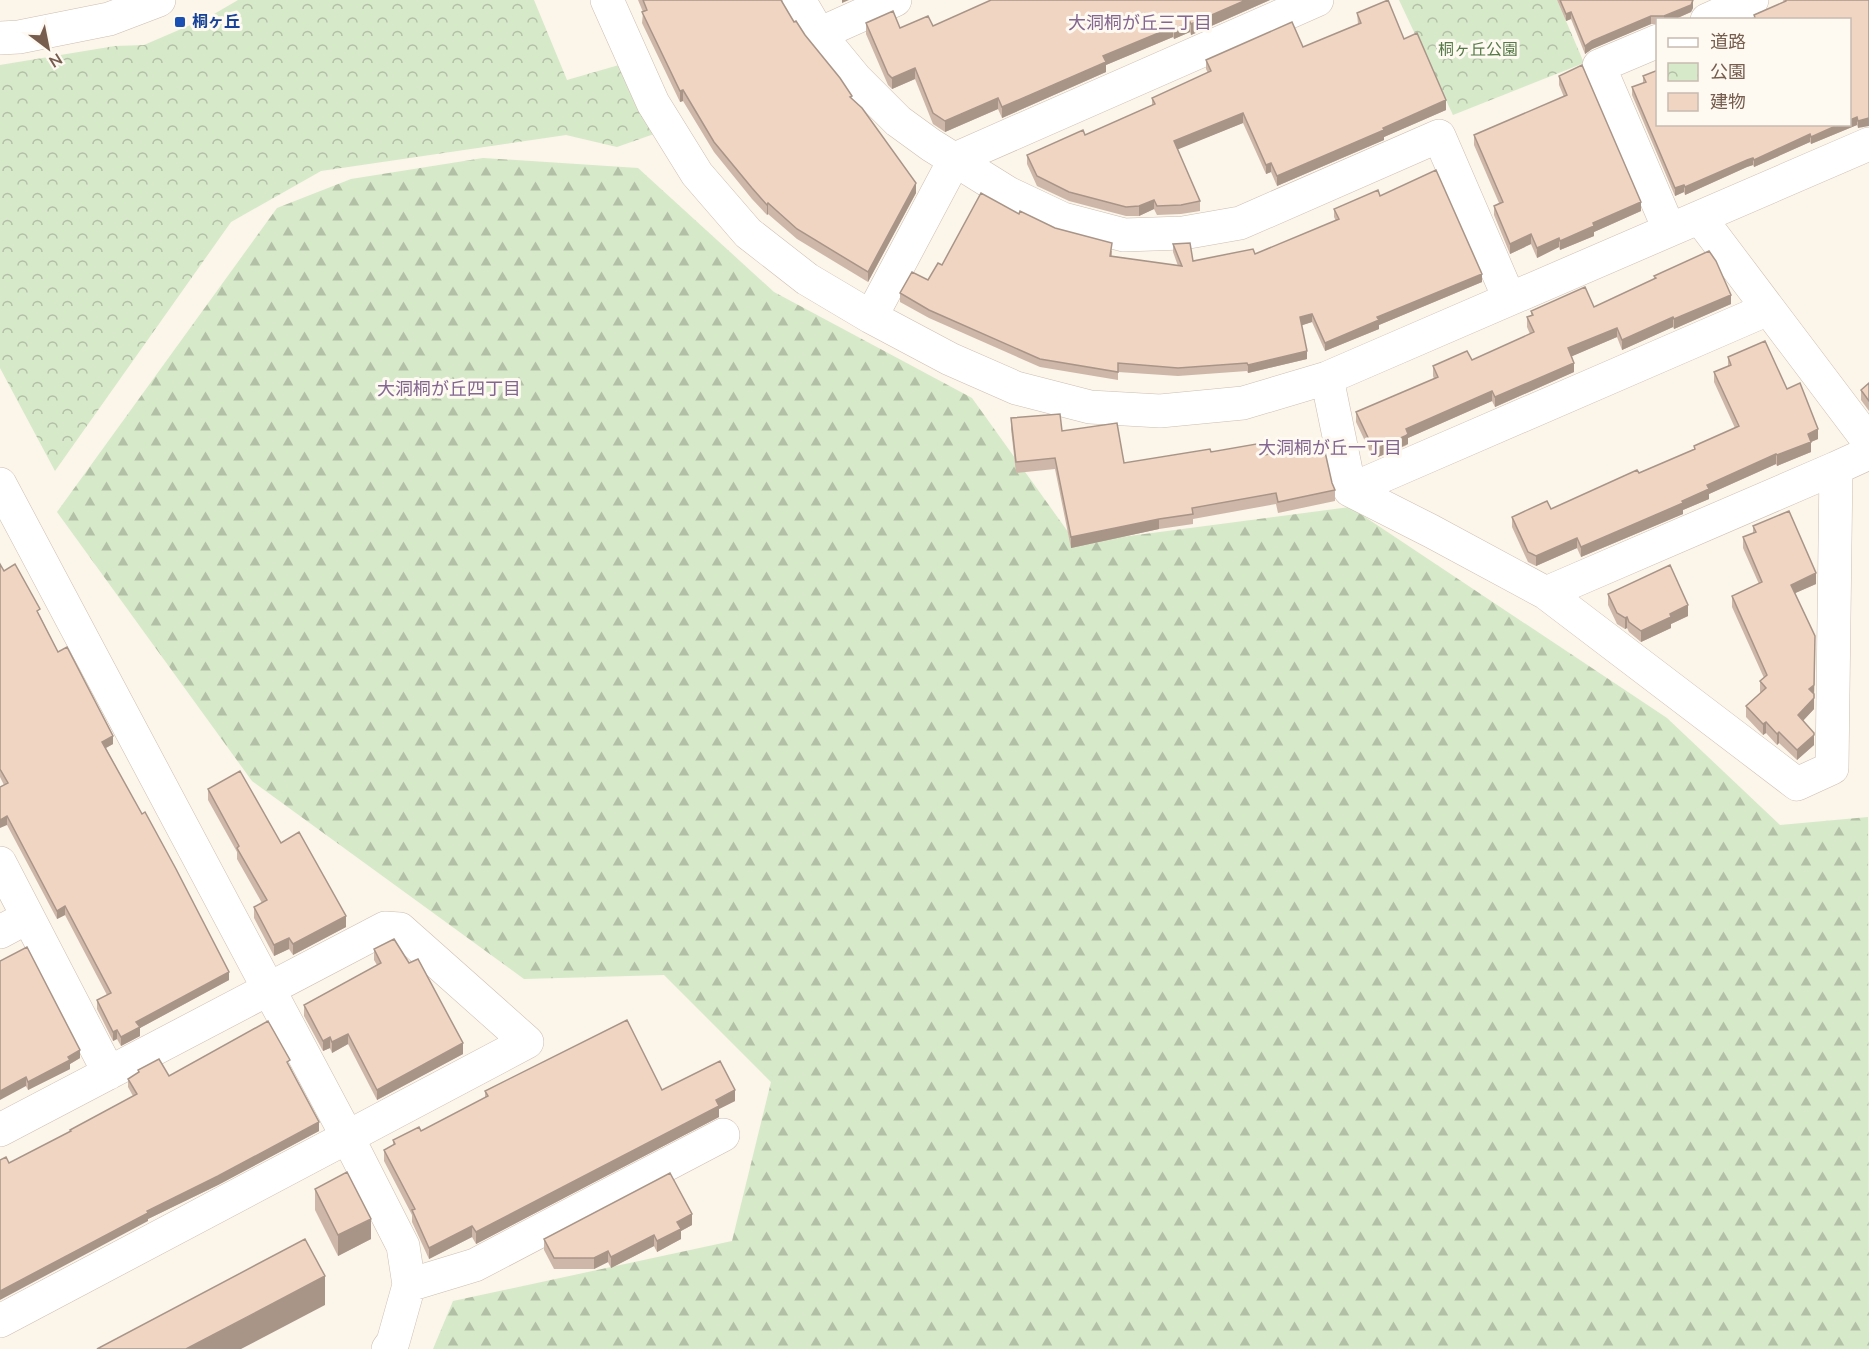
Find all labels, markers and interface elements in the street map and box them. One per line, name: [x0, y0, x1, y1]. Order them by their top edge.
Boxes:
place label: 桐ヶ丘: [192, 11, 240, 33]
district label: 大洞桐が丘三丁目: [1068, 11, 1212, 35]
marker: 桐ヶ丘: [173, 15, 187, 29]
north arrow: [18, 18, 78, 78]
legend: [1656, 18, 1851, 126]
text: 道路: [1710, 30, 1746, 54]
park label: 桐ヶ丘公園: [1438, 39, 1518, 61]
text: N: [45, 47, 66, 72]
text: 公園: [1710, 60, 1746, 84]
text: 建物: [1710, 90, 1746, 114]
district label: 大洞桐が丘四丁目: [377, 377, 521, 401]
district label: 大洞桐が丘一丁目: [1258, 436, 1402, 460]

